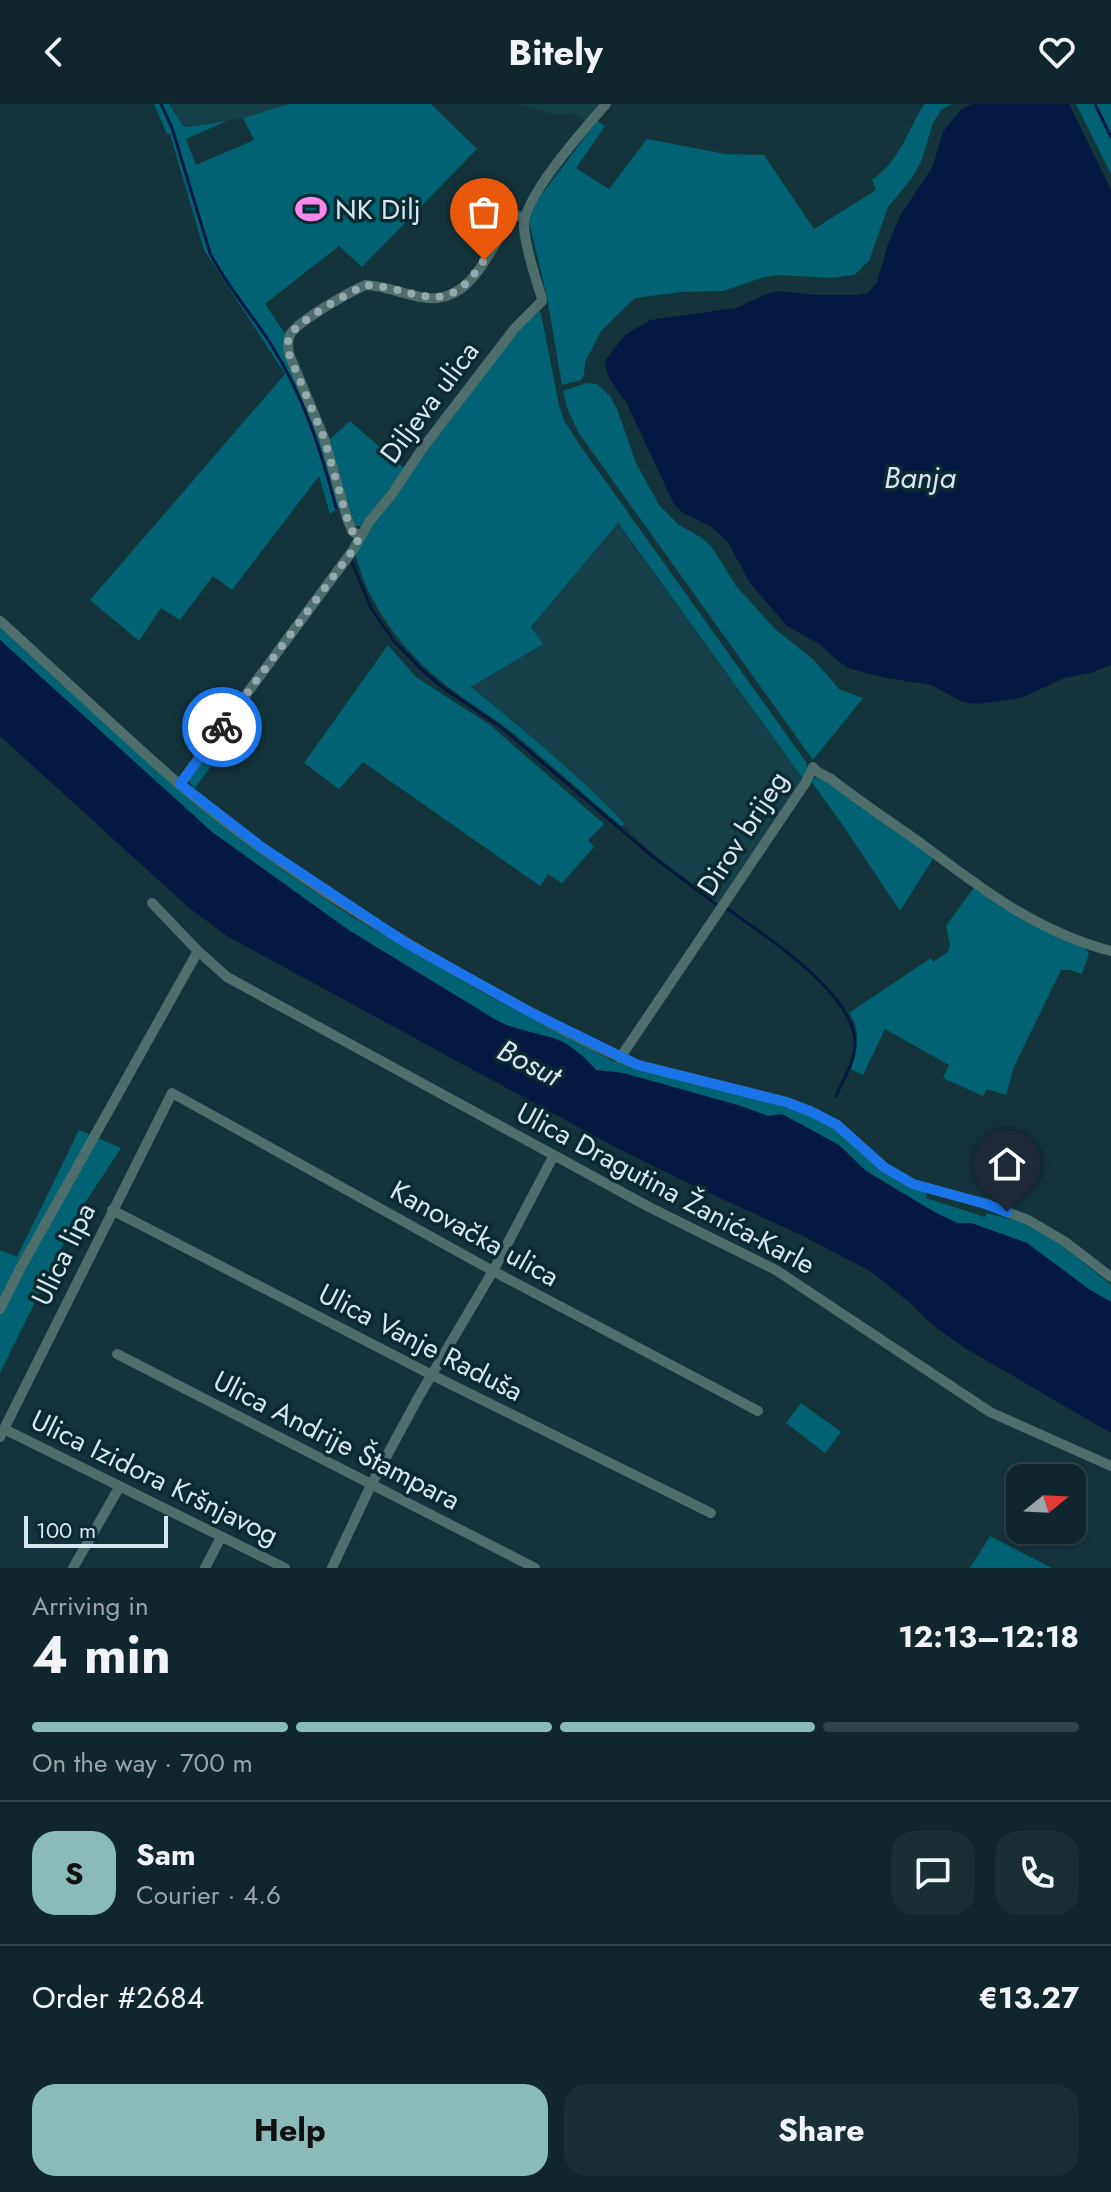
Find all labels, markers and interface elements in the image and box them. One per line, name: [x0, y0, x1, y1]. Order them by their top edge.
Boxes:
text: Bitely: [508, 26, 603, 78]
icon: back: [32, 30, 76, 74]
icon: heart: [1035, 30, 1079, 74]
pin: [450, 178, 518, 260]
place label: NK Dilj: [335, 189, 421, 230]
icon: bag: [462, 190, 506, 234]
sports icon: NK Dilj: [294, 192, 328, 226]
street label: Diljeva ulica: [370, 333, 489, 472]
water label: Banja: [884, 456, 956, 499]
courier: [182, 687, 262, 767]
icon: bike: [200, 705, 244, 749]
street label: Dirov brijeg: [687, 763, 798, 904]
water label: Bosut: [490, 1028, 570, 1098]
street label: Ulica Dragutina Žanića-Karle: [509, 1092, 822, 1285]
pin: [973, 1130, 1041, 1212]
icon: home: [985, 1142, 1029, 1186]
street label: Kanovačka ulica: [383, 1170, 567, 1297]
street label: Ulica lipa: [21, 1196, 106, 1312]
street label: Ulica Vanje Raduša: [311, 1273, 530, 1412]
street label: Ulica Andrije Štampara: [206, 1360, 467, 1521]
street label: Ulica Izidora Kršnjavog: [24, 1400, 286, 1555]
north arrow: [1006, 1464, 1086, 1544]
map controls: [1006, 1464, 1086, 1544]
scale bar: [24, 1512, 168, 1548]
text: 100 m: [36, 1514, 96, 1546]
text: Arriving in: [32, 1587, 149, 1625]
text: 12:13–12:18: [898, 1615, 1079, 1658]
text: 4 min: [32, 1617, 171, 1693]
text: On the way · 700 m: [32, 1744, 253, 1782]
button: chat: [891, 1831, 975, 1915]
button: phone: [995, 1831, 1079, 1915]
text: Sam: [136, 1833, 196, 1876]
text: S: [65, 1852, 83, 1895]
text: Courier · 4.6: [136, 1876, 281, 1914]
text: Order #2684: [32, 1976, 204, 2019]
text: €13.27: [978, 1976, 1079, 2019]
button: Help: [32, 2084, 548, 2176]
button: Share: [564, 2084, 1079, 2176]

